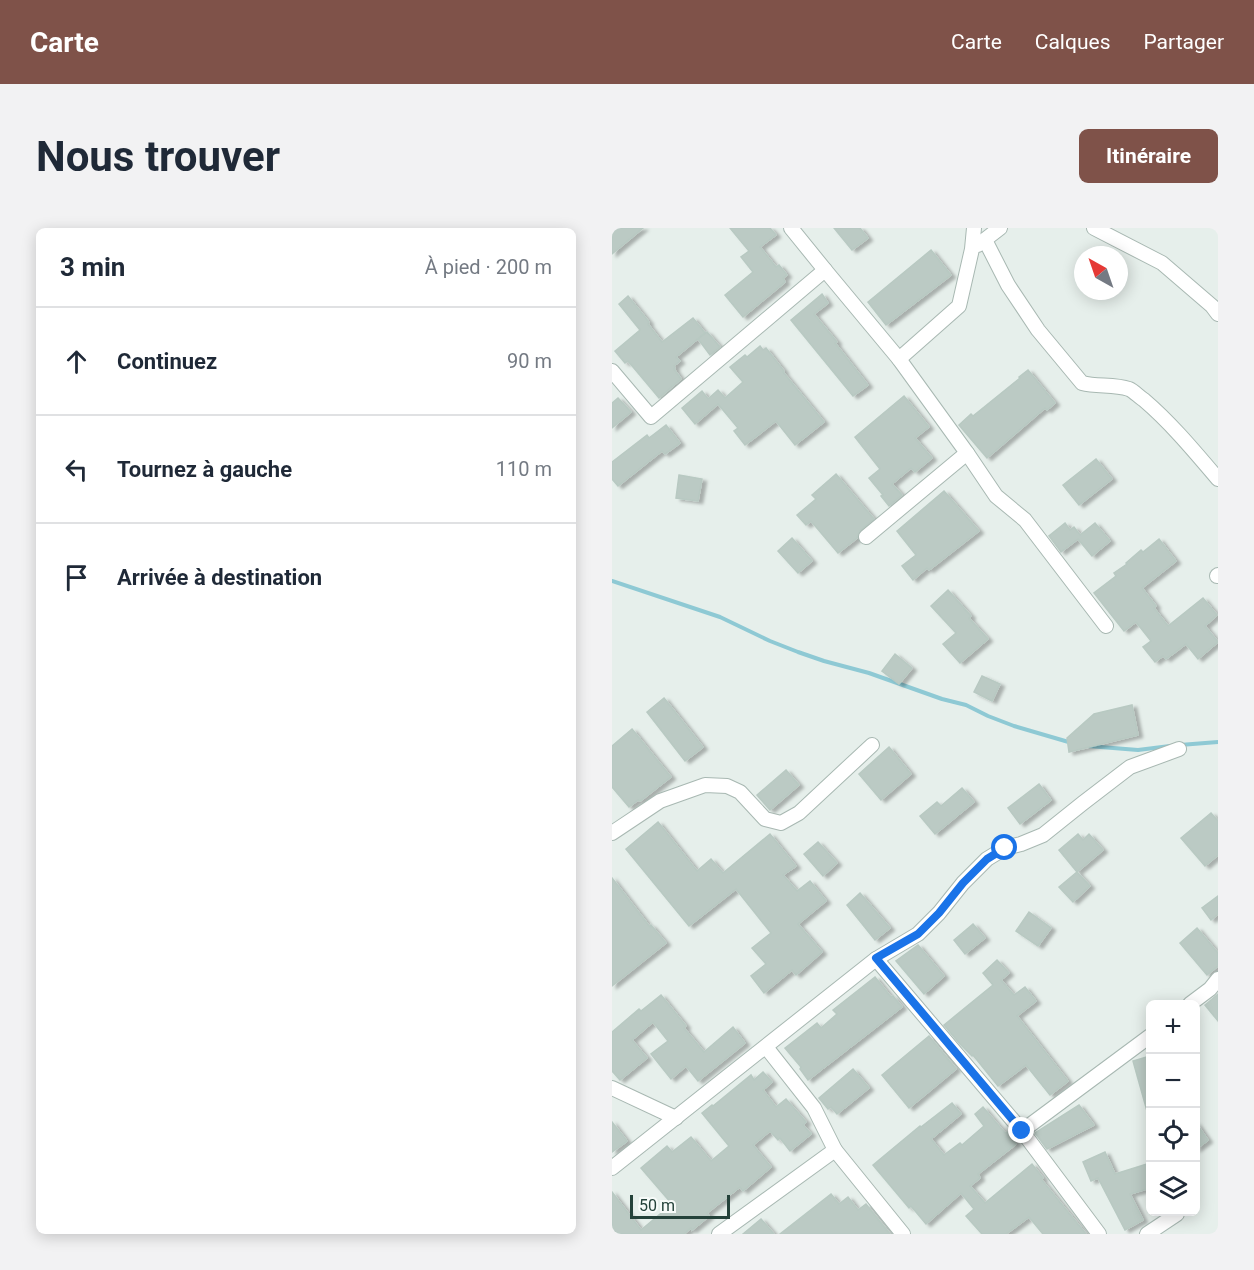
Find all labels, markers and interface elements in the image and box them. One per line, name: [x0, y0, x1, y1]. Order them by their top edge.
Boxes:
text: Carte: [30, 26, 99, 59]
text: Carte: [951, 30, 1002, 54]
text: Calques: [1035, 30, 1110, 54]
text: Partager: [1143, 30, 1224, 54]
button: Itinéraire: [1079, 129, 1218, 183]
text: Nous trouver: [36, 132, 280, 181]
north arrow: [1074, 246, 1128, 300]
text: 3 min: [60, 252, 125, 282]
text: À pied · 200 m: [425, 255, 552, 279]
icon: ahead: [60, 345, 93, 378]
text: Continuez: [117, 349, 217, 374]
text: 90 m: [507, 349, 552, 373]
icon: left: [60, 453, 93, 486]
text: Tournez à gauche: [117, 457, 292, 482]
text: 110 m: [496, 457, 552, 481]
icon: arrive: [60, 561, 93, 594]
text: Arrivée à destination: [117, 565, 322, 590]
route start: [991, 834, 1017, 860]
map controls: [1146, 1000, 1200, 1216]
button: +: [1146, 1000, 1200, 1054]
button: −: [1146, 1054, 1200, 1108]
button: locate: [1146, 1108, 1200, 1162]
route end: [1008, 1117, 1034, 1143]
button: layers: [1146, 1162, 1200, 1216]
scale bar: [630, 1192, 730, 1220]
text: 50 m: [639, 1196, 675, 1215]

